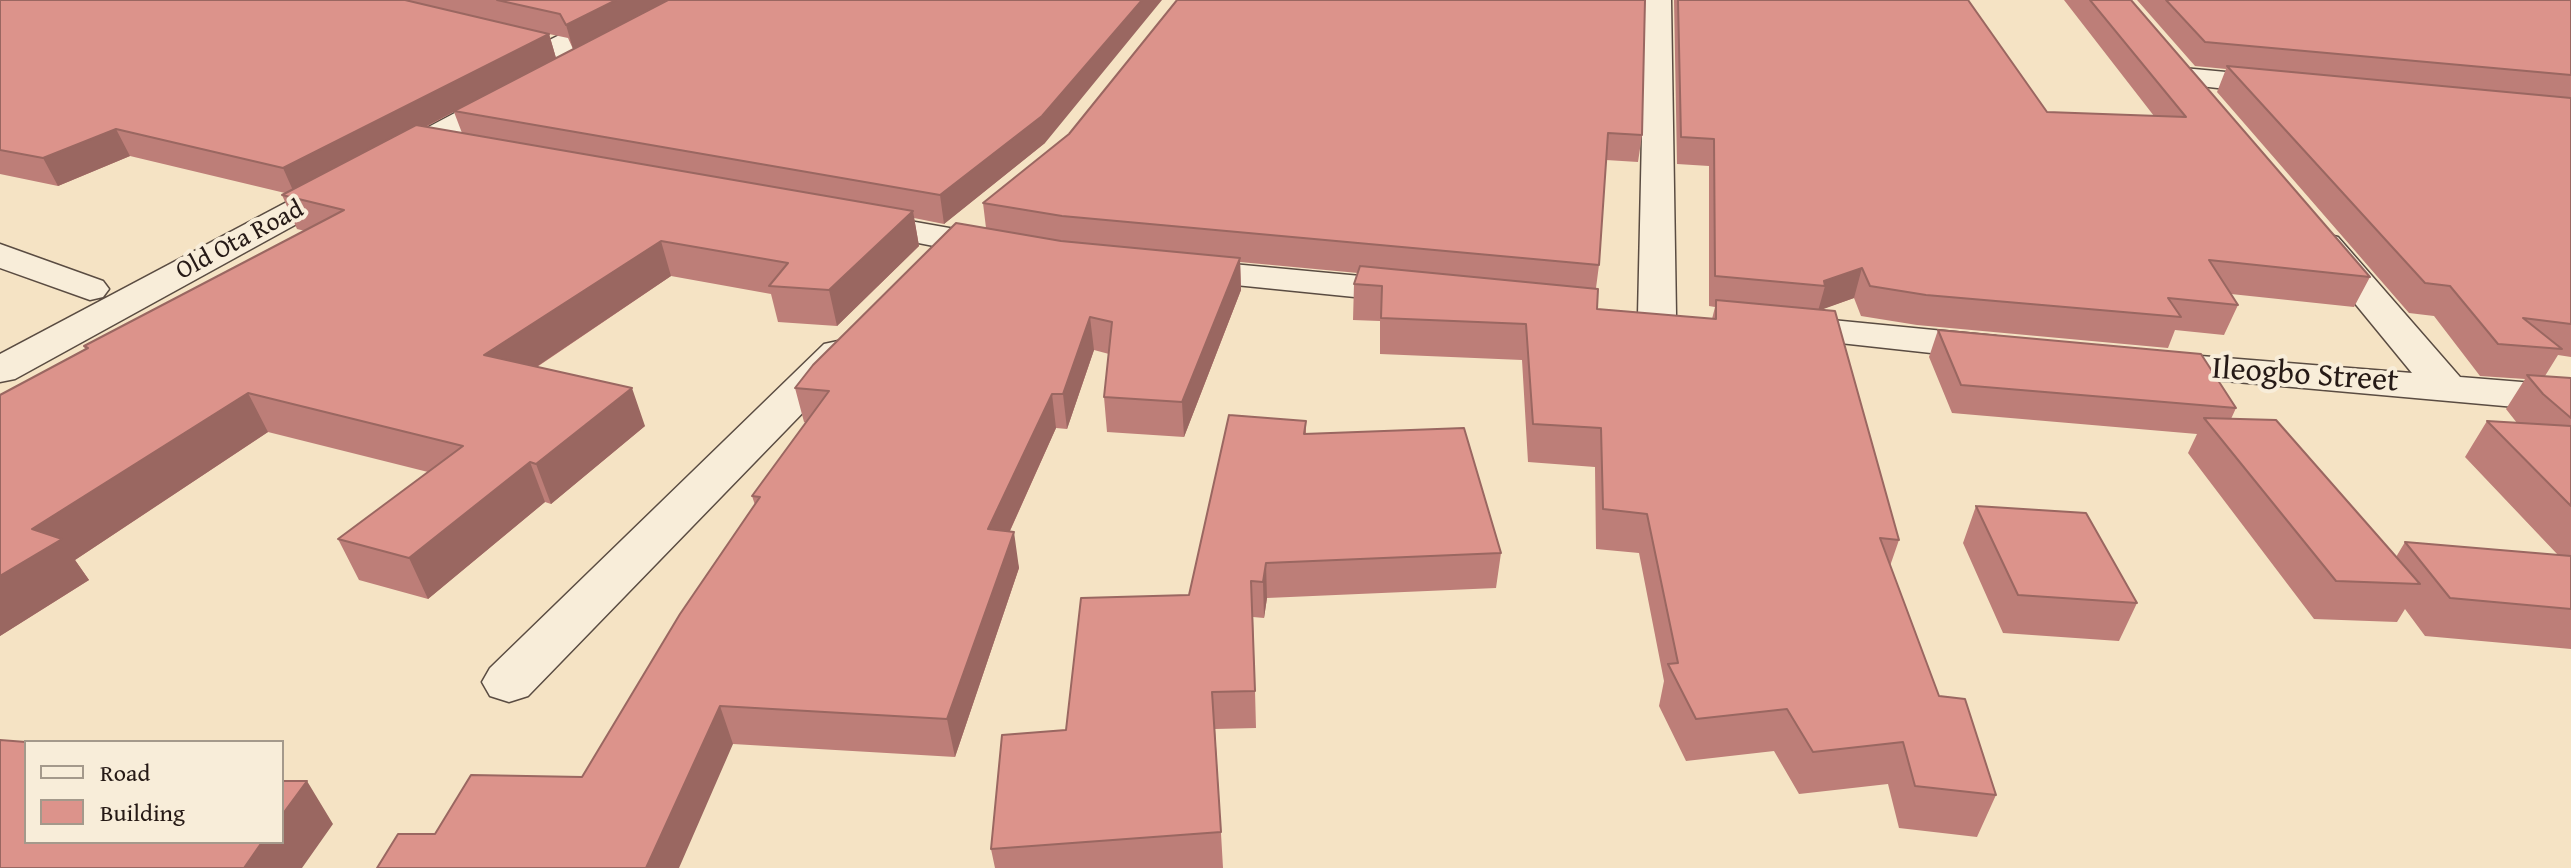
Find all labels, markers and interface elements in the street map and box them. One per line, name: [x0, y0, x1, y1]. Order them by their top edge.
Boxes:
street label: Old Ota Road: [171, 194, 309, 288]
street label: Ileogbo Street: [2210, 350, 2400, 402]
legend: [24, 740, 284, 844]
text: Road: [100, 755, 150, 790]
text: Building: [100, 795, 185, 830]

